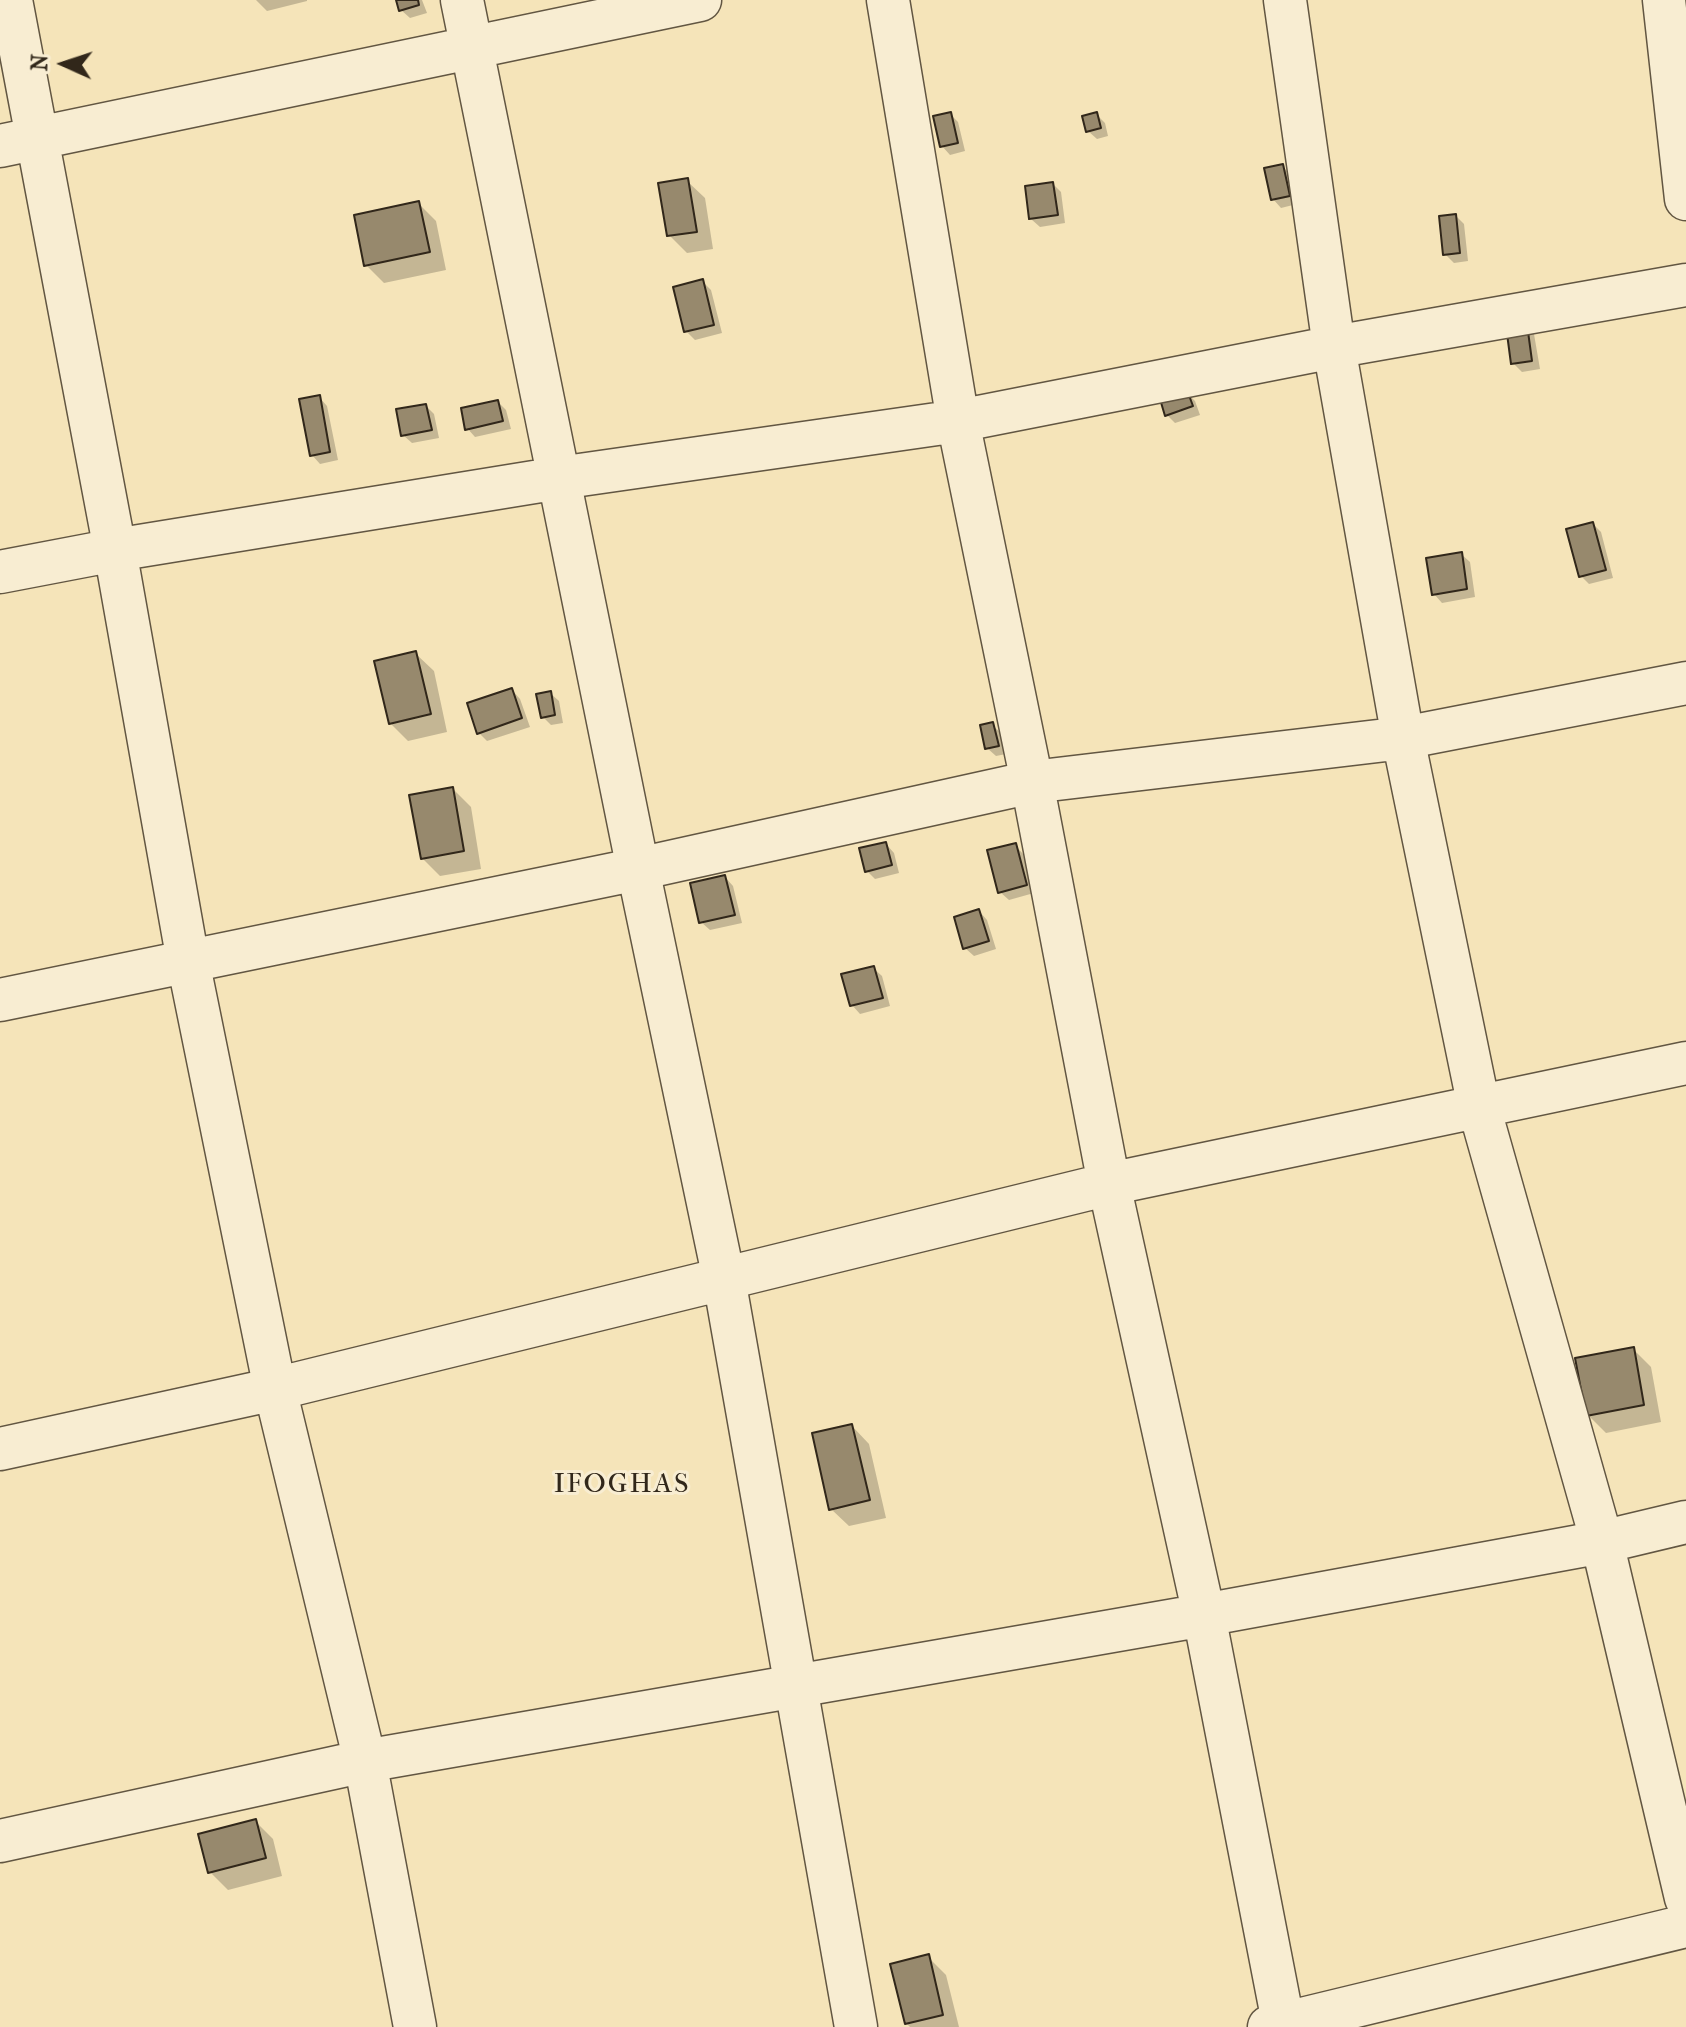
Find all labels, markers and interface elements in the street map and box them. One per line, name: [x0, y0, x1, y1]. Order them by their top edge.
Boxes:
north arrow: [24, 24, 104, 104]
text: N: [27, 54, 53, 72]
district label: IFOGHAS: [554, 1468, 690, 1502]

